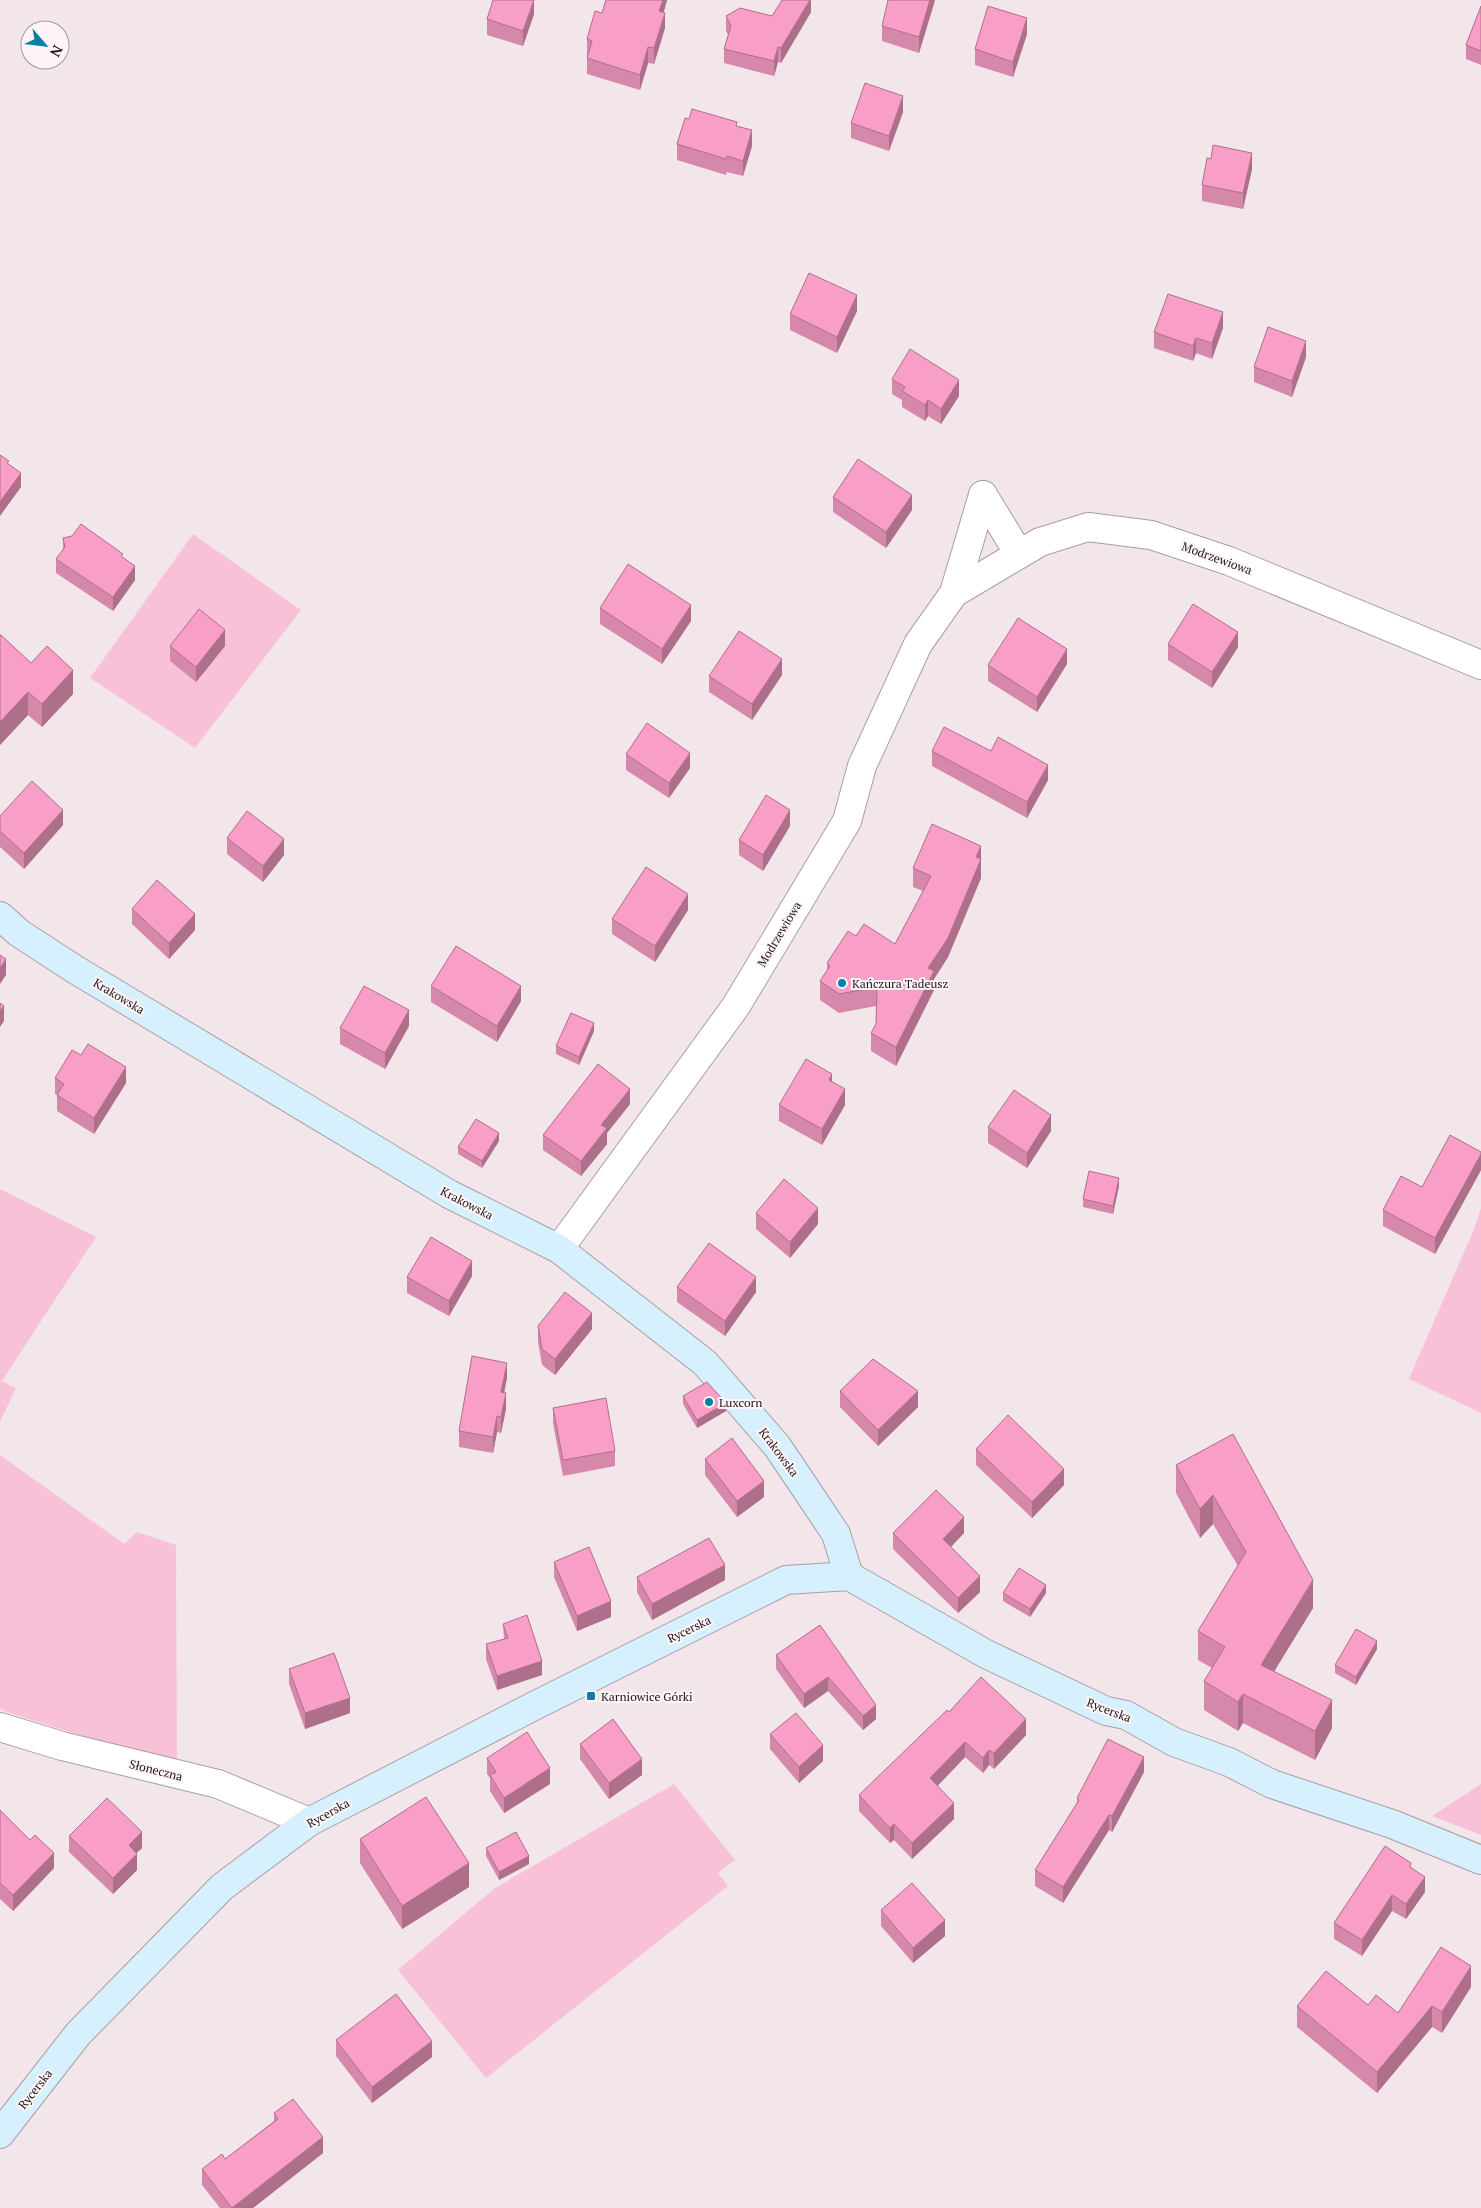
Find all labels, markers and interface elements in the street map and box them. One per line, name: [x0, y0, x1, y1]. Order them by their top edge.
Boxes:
north arrow: [20, 20, 70, 70]
text: N: [46, 42, 68, 61]
street label: Modrzewiowa: [1180, 538, 1254, 578]
street label: Modrzewiowa: [754, 899, 804, 969]
street label: Krakowska: [91, 975, 147, 1017]
place label: Kańczura Tadeusz: [852, 976, 949, 991]
marker: Kańczura Tadeusz: [836, 977, 848, 989]
street label: Krakowska: [438, 1183, 496, 1223]
place label: Luxcorn: [719, 1395, 762, 1410]
marker: Luxcorn: [703, 1396, 715, 1408]
street label: Krakowska: [756, 1425, 802, 1479]
street label: Rycerska: [665, 1612, 713, 1646]
place label: Karniowice Górki: [601, 1689, 693, 1704]
marker: Karniowice Górki: [585, 1690, 597, 1702]
street label: Rycerska: [1085, 1695, 1133, 1725]
street label: Słoneczna: [128, 1756, 184, 1784]
street label: Rycerska: [304, 1795, 352, 1831]
street label: Rycerska: [15, 2066, 55, 2112]

